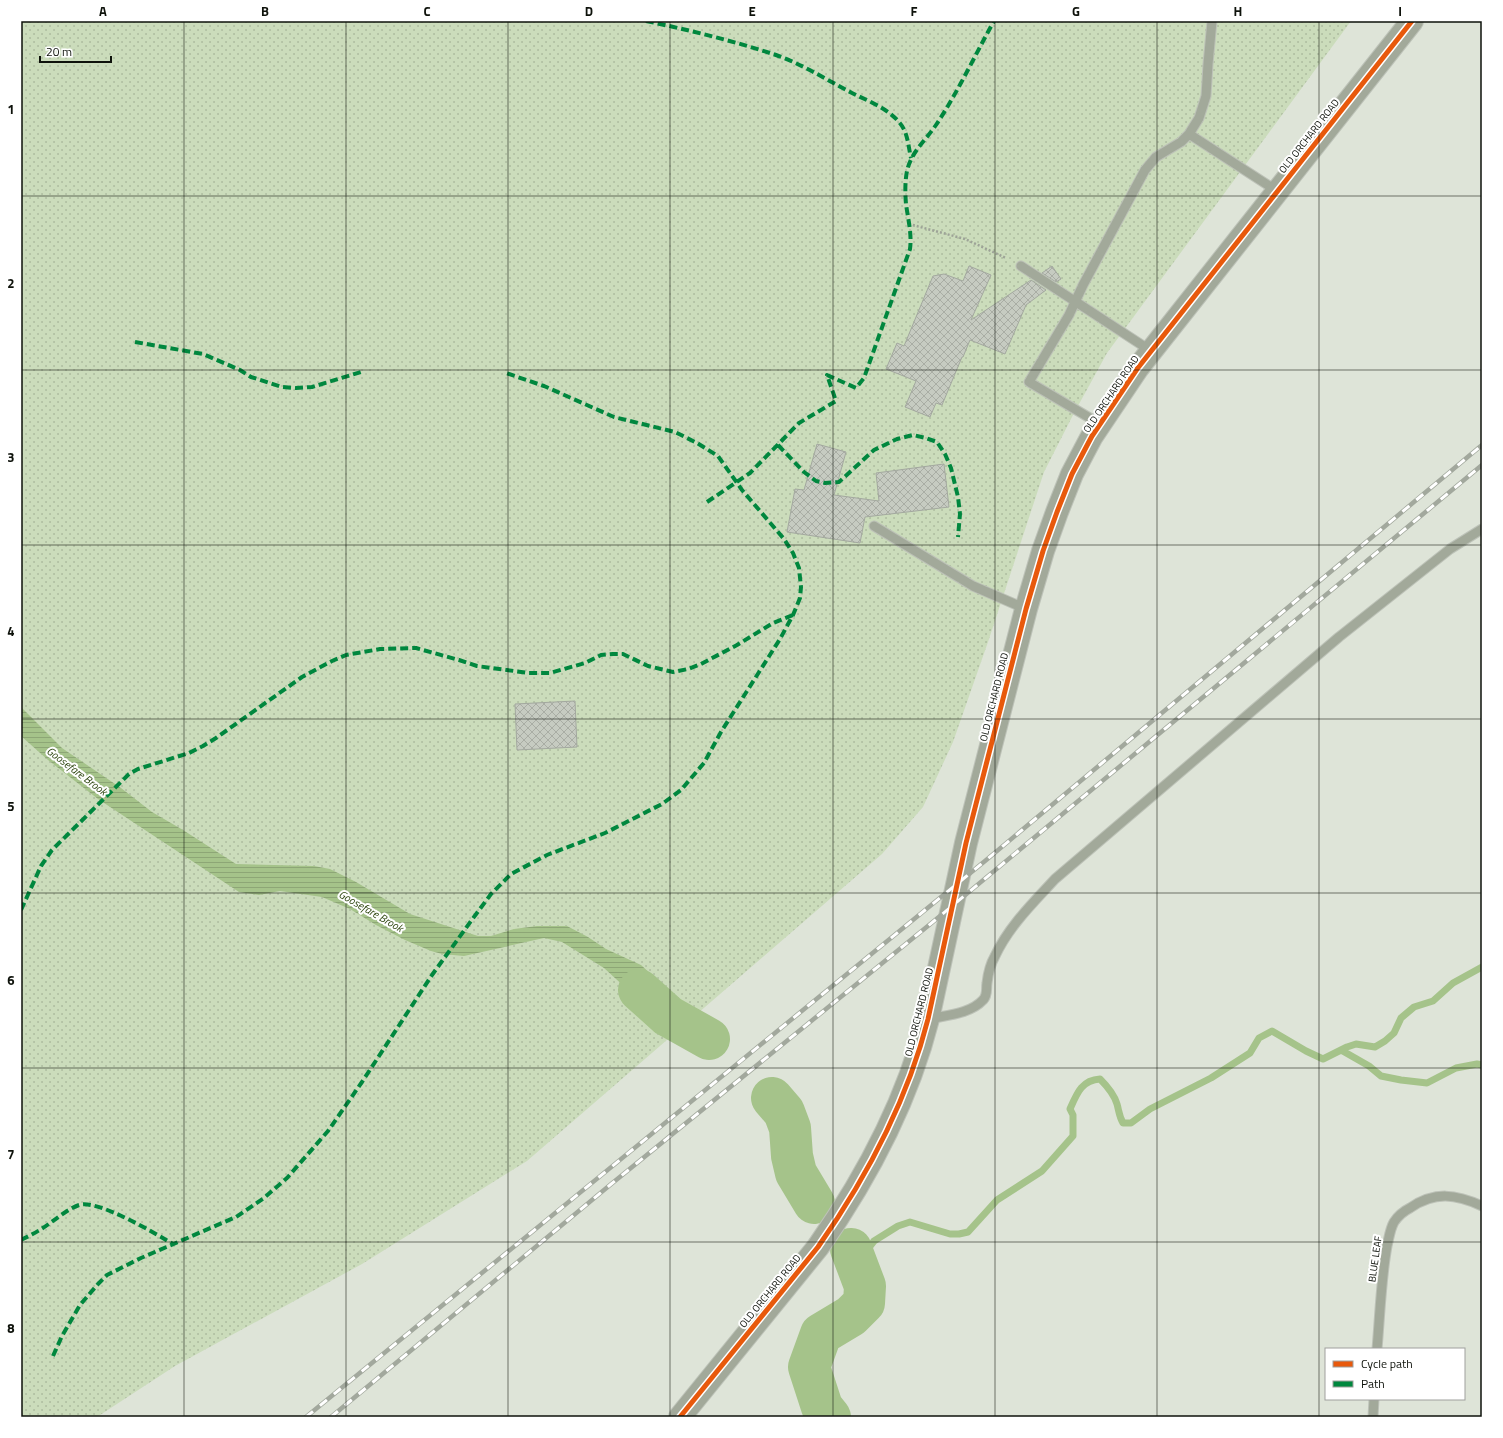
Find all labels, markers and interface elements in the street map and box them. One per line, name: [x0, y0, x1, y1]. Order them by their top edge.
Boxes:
text: A: [99, 1, 107, 21]
text: B: [261, 1, 269, 21]
text: C: [423, 1, 431, 21]
text: D: [585, 1, 593, 21]
text: E: [748, 1, 756, 21]
text: F: [911, 1, 918, 21]
text: G: [1072, 1, 1080, 21]
text: H: [1234, 1, 1242, 21]
text: I: [1398, 1, 1402, 21]
scale bar: [40, 38, 111, 64]
text: 20 m: [46, 42, 72, 61]
street label: OLD ORCHARD ROAD: [1275, 96, 1343, 176]
text: 1: [7, 99, 15, 119]
text: 2: [7, 273, 15, 293]
street label: OLD ORCHARD ROAD: [1079, 352, 1143, 436]
text: 3: [7, 447, 15, 467]
text: 4: [7, 621, 15, 641]
street label: OLD ORCHARD ROAD: [976, 651, 1012, 743]
water label: Goosefare Brook: [43, 743, 111, 800]
text: 5: [7, 796, 15, 816]
water label: Goosefare Brook: [336, 886, 407, 936]
street label: OLD ORCHARD ROAD: [901, 966, 937, 1058]
text: 6: [7, 970, 15, 990]
text: 7: [7, 1144, 15, 1164]
street label: BLUE LEAF: [1364, 1235, 1386, 1283]
street label: OLD ORCHARD ROAD: [736, 1251, 804, 1331]
text: 8: [7, 1318, 15, 1338]
legend: [1325, 1348, 1465, 1400]
text: Cycle path: [1361, 1354, 1413, 1373]
text: Path: [1361, 1374, 1385, 1393]

